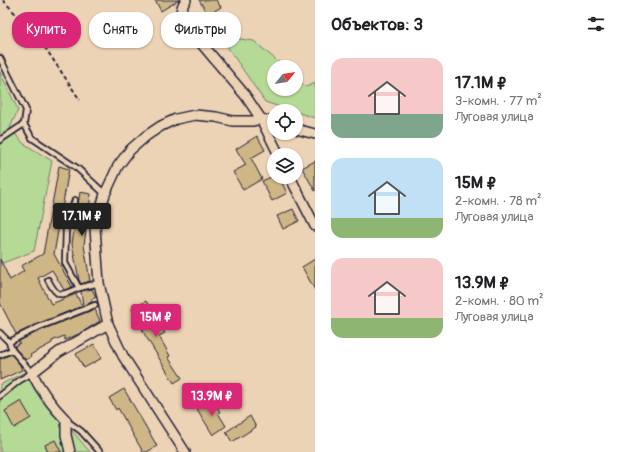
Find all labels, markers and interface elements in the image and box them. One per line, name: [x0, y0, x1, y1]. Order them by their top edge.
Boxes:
chip: Купить: [12, 12, 81, 48]
chip: Снять: [89, 12, 153, 48]
chip: Фильтры: [161, 12, 241, 48]
icon: filters: [585, 13, 607, 35]
text: Объектов: 3: [331, 14, 423, 35]
north arrow: [267, 60, 303, 96]
map controls: [267, 60, 303, 184]
text: 17.1M ₽: [455, 72, 507, 93]
icon: home: [363, 74, 411, 122]
text: 3-комн. · 77 m²: [455, 93, 542, 109]
button: locate: [267, 104, 303, 140]
text: Луговая улица: [455, 109, 534, 125]
button: layers: [267, 148, 303, 184]
text: 15M ₽: [455, 172, 497, 193]
icon: home: [363, 174, 411, 222]
text: 2-комн. · 78 m²: [455, 193, 541, 209]
pin: 17.1M ₽: [45, 203, 119, 237]
text: 17.1M ₽: [62, 208, 102, 224]
text: Луговая улица: [455, 209, 534, 225]
text: 13.9M ₽: [455, 272, 510, 293]
icon: home: [363, 274, 411, 322]
text: 2-комн. · 80 m²: [455, 293, 543, 309]
pin: 15M ₽: [128, 304, 184, 338]
text: 15M ₽: [140, 309, 172, 325]
text: Луговая улица: [455, 309, 534, 325]
pin: 13.9M ₽: [175, 383, 249, 417]
text: 13.9M ₽: [191, 388, 233, 404]

